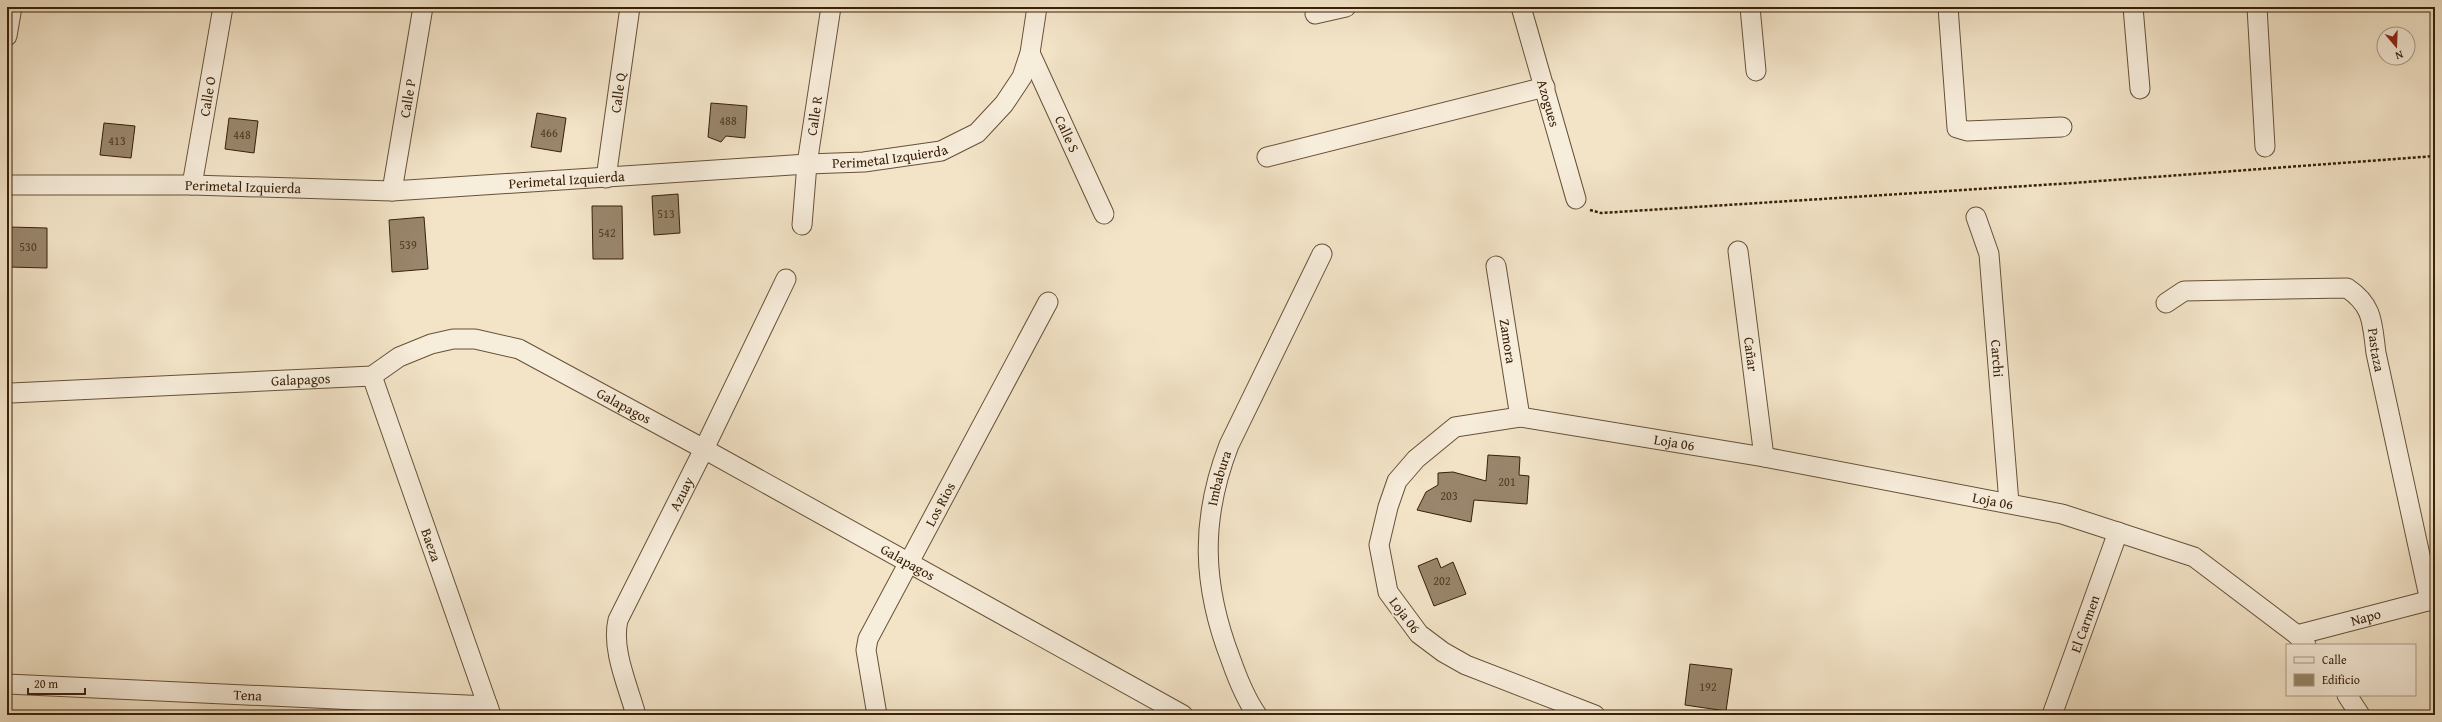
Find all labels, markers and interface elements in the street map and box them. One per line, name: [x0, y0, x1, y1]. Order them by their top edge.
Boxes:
north arrow: [2376, 26, 2416, 66]
text: N: [2393, 47, 2405, 64]
street label: Calle Q: [605, 70, 631, 114]
street label: Calle O: [194, 75, 221, 118]
street label: Calle P: [394, 77, 421, 119]
street label: Azogues: [1532, 77, 1565, 129]
street label: Calle R: [801, 94, 827, 137]
house number: 488: [719, 112, 737, 129]
street label: Calle S: [1050, 112, 1084, 156]
house number: 466: [540, 124, 558, 141]
house number: 448: [233, 126, 251, 143]
house number: 413: [108, 132, 126, 149]
street label: Perimetal Izquierda: [832, 139, 951, 173]
street label: Perimetal Izquierda: [508, 166, 625, 193]
street label: Perimetal Izquierda: [185, 175, 302, 198]
house number: 513: [657, 205, 675, 222]
house number: 542: [598, 224, 616, 241]
house number: 539: [399, 236, 417, 253]
house number: 530: [19, 238, 37, 255]
street label: Zamora: [1495, 317, 1521, 365]
street label: Pastaza: [2363, 327, 2390, 374]
street label: Cañar: [1739, 336, 1763, 373]
street label: Carchi: [1986, 339, 2009, 378]
street label: Galapagos: [271, 368, 331, 391]
street label: Galapagos: [593, 383, 655, 429]
street label: Loja 06: [1652, 429, 1696, 456]
street label: Imbabura: [1202, 447, 1236, 507]
street label: Azuay: [664, 473, 698, 514]
house number: 201: [1498, 473, 1516, 490]
street label: Los Rios: [920, 479, 960, 530]
house number: 203: [1440, 487, 1458, 504]
street label: Loja 06: [1971, 487, 2015, 515]
street label: Baeza: [416, 526, 446, 565]
street label: Galapagos: [877, 539, 939, 585]
house number: 202: [1433, 572, 1451, 589]
street label: El Carmen: [2065, 592, 2105, 655]
street label: Loja 06: [1385, 593, 1425, 638]
street label: Napo: [2348, 604, 2383, 631]
legend: [2286, 644, 2416, 696]
text: Calle: [2322, 651, 2347, 668]
scale bar: [28, 670, 85, 696]
text: Edificio: [2322, 671, 2360, 688]
text: 20 m: [34, 675, 58, 692]
house number: 192: [1699, 678, 1717, 695]
street label: Tena: [233, 684, 263, 706]

